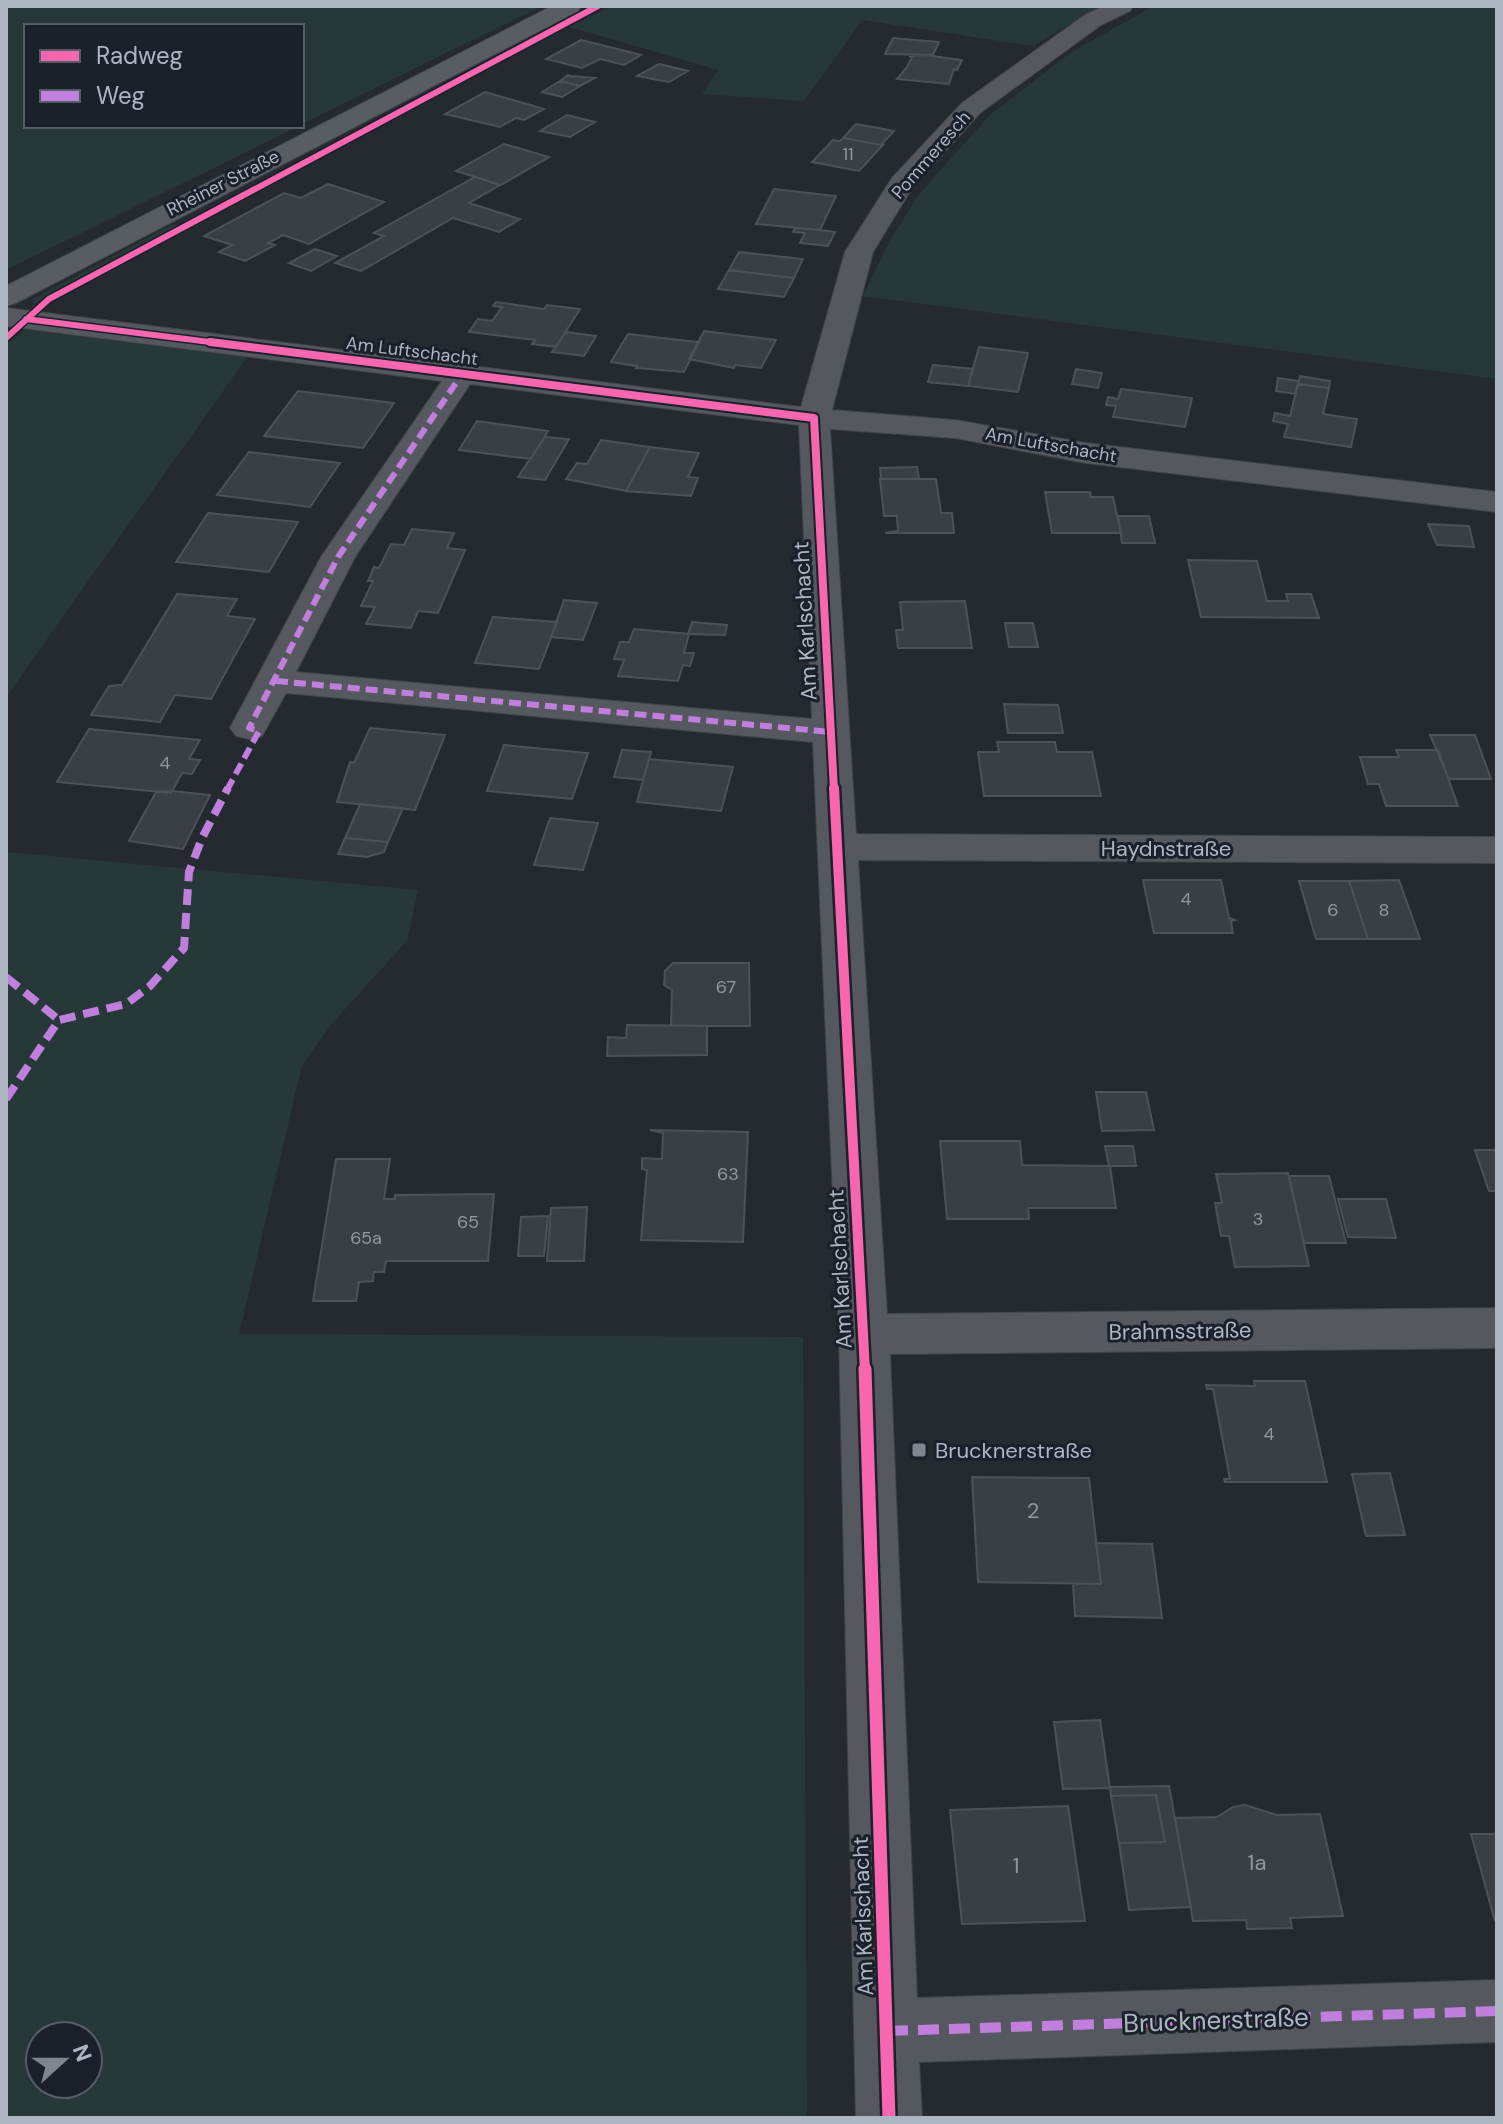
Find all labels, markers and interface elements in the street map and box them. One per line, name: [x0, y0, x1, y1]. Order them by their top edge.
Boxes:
legend: [24, 24, 304, 128]
text: Radweg: [96, 40, 183, 71]
text: Weg: [96, 80, 145, 111]
street label: Pommeresch: [886, 106, 976, 204]
house number: 11: [842, 142, 854, 166]
street label: Rheiner Straße: [163, 144, 283, 222]
street label: Am Luftschacht: [345, 331, 479, 371]
street label: Am Luftschacht: [983, 422, 1119, 468]
street label: Am Karlschacht: [786, 541, 824, 701]
house number: 4: [160, 751, 171, 775]
street label: Haydnstraße: [1101, 834, 1231, 863]
house number: 4: [1181, 887, 1192, 911]
house number: 6: [1327, 898, 1339, 922]
house number: 8: [1379, 898, 1389, 922]
house number: 67: [716, 975, 736, 999]
house number: 63: [717, 1162, 739, 1186]
street label: Am Karlschacht: [821, 1189, 859, 1349]
house number: 3: [1253, 1207, 1263, 1231]
house number: 65: [457, 1210, 479, 1234]
house number: 65a: [350, 1226, 382, 1250]
street label: Brahmsstraße: [1108, 1315, 1252, 1347]
house number: 4: [1264, 1422, 1275, 1446]
place label: Brucknerstraße: [935, 1436, 1092, 1465]
marker: Brucknerstraße: [910, 1441, 928, 1459]
house number: 2: [1027, 1496, 1039, 1525]
street label: Am Karlschacht: [846, 1836, 880, 1996]
house number: 1a: [1248, 1848, 1266, 1877]
house number: 1: [1013, 1851, 1019, 1880]
street label: Brucknerstraße: [1123, 2000, 1309, 2040]
north arrow: [24, 2020, 104, 2100]
text: N: [66, 2040, 99, 2066]

